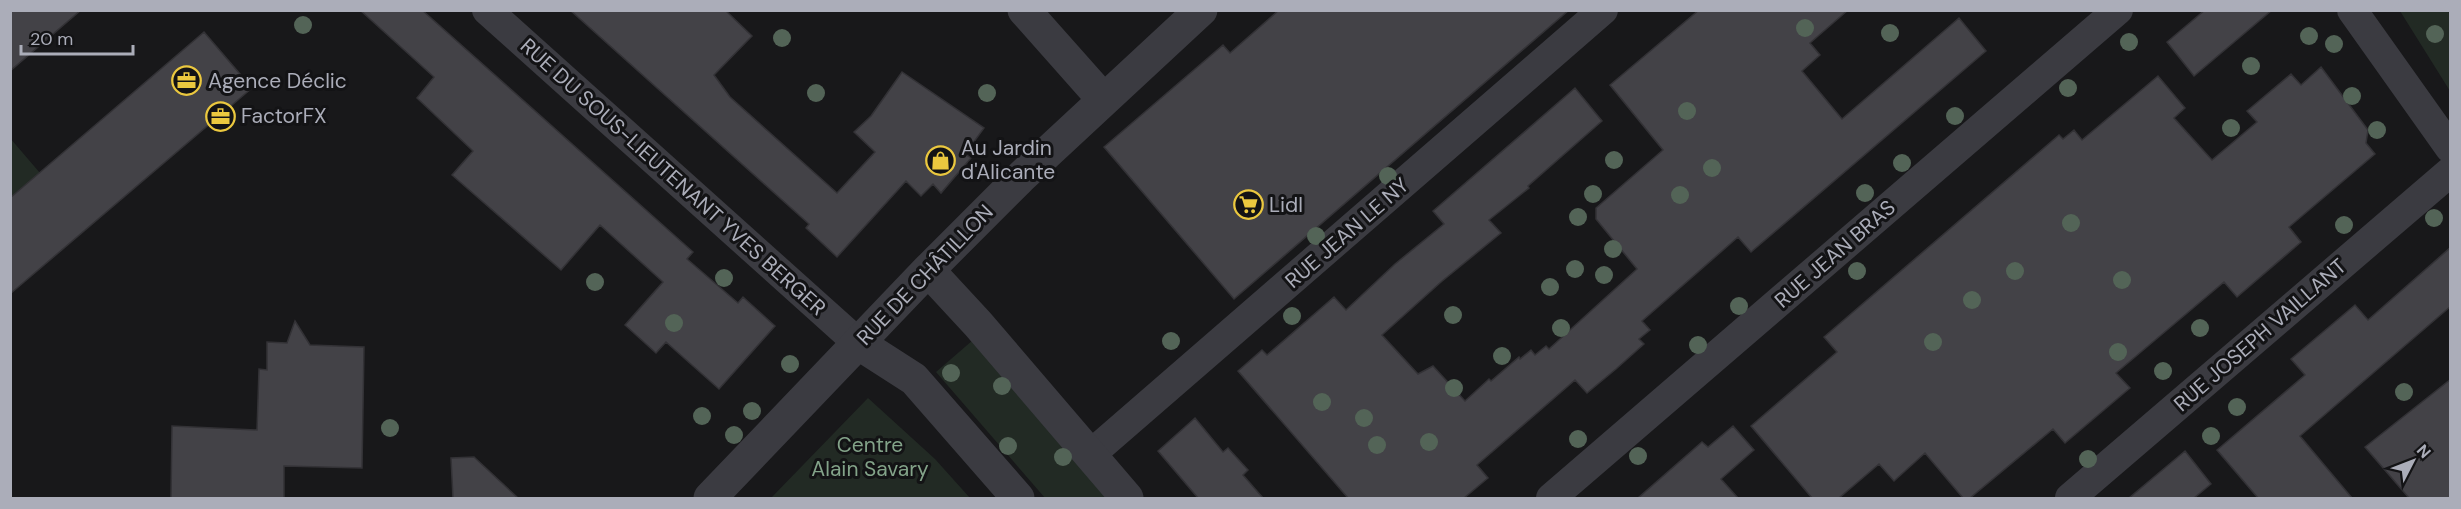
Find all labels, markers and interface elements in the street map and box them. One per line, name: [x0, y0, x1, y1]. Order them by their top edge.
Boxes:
scale bar: [21, 18, 134, 56]
text: 20 m: [30, 27, 73, 51]
street label: RUE DU SOUS-LIEUTENANT YVES BERGER: [514, 32, 832, 322]
office icon: Agence Déclic: [171, 65, 203, 97]
place label: Agence Déclic: [208, 67, 347, 95]
office icon: FactorFX: [204, 100, 236, 132]
place label: FactorFX: [241, 102, 327, 130]
place label: Au Jardin d'Alicante: [961, 134, 1055, 186]
shop icon: Au Jardin d'Alicante: [924, 144, 956, 176]
street label: RUE JEAN LE NY: [1279, 171, 1415, 295]
supermarket icon: Lidl: [1232, 189, 1264, 221]
place label: Lidl: [1269, 191, 1303, 219]
street label: RUE JEAN BRAS: [1769, 194, 1901, 314]
street label: RUE DE CHÂTILLON: [851, 199, 999, 351]
street label: RUE JOSEPH VAILLANT: [2168, 252, 2352, 418]
park label: Centre Alain Savary: [811, 431, 929, 483]
north arrow: [2383, 431, 2443, 491]
text: N: [2412, 440, 2435, 463]

